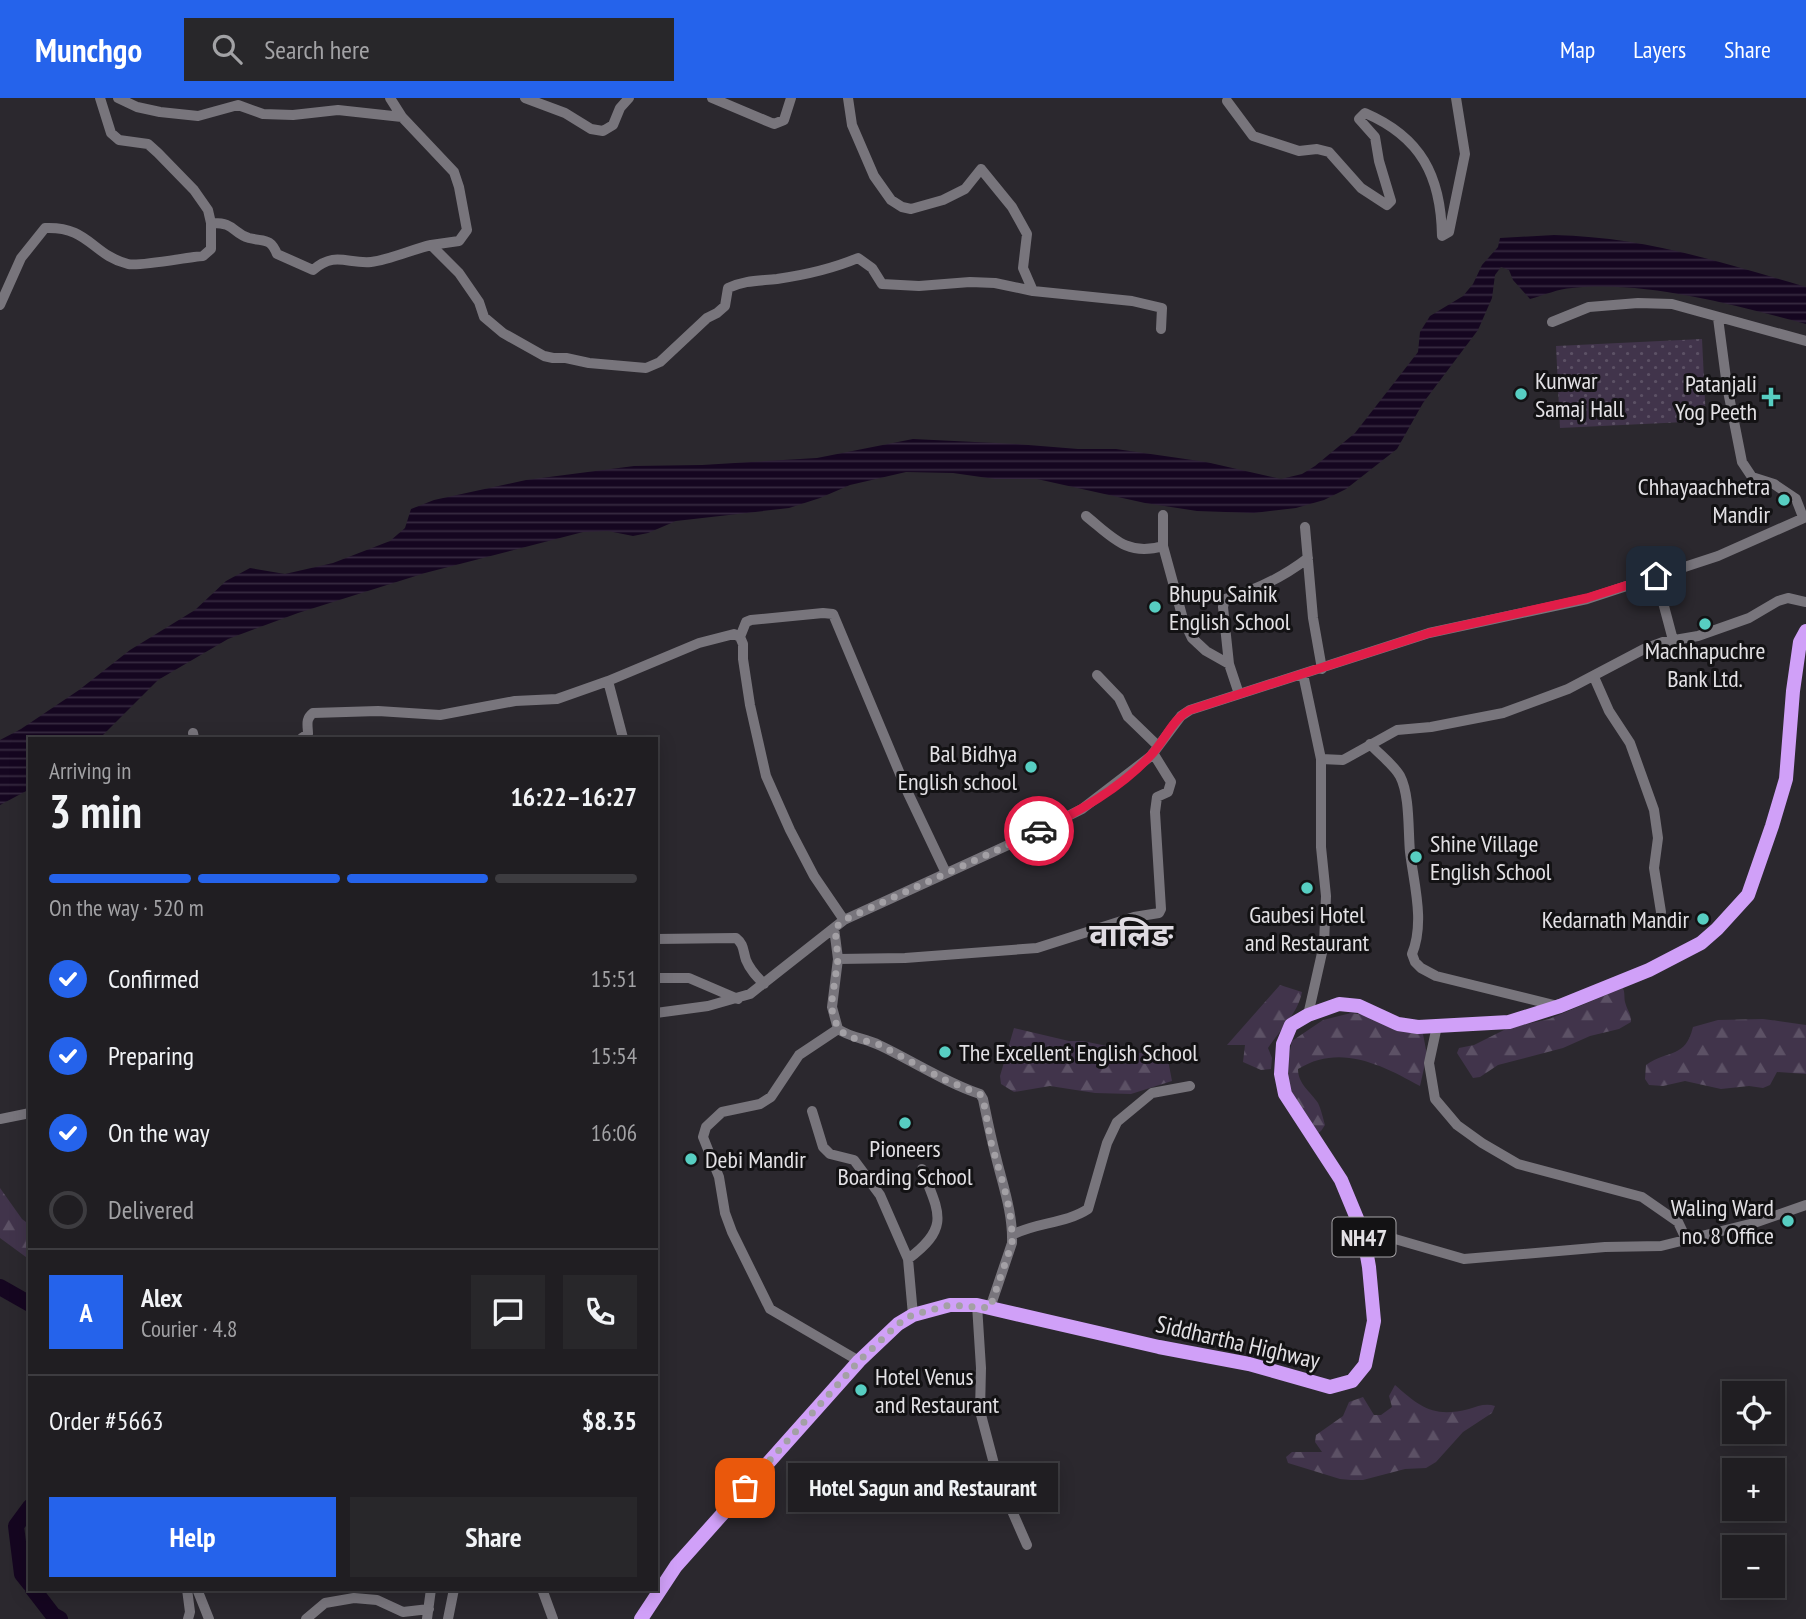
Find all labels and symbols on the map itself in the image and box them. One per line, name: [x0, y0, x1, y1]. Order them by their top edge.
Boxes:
place label: Kunwar Samaj Hall: [1535, 365, 1624, 424]
place label: Patanjali Yog Peeth: [1675, 368, 1757, 427]
marker: Kunwar Samaj Hall: [1513, 386, 1529, 402]
marker: Patanjali Yog Peeth: [1763, 389, 1779, 405]
place label: Chhayaachhetra Mandir: [1638, 471, 1770, 530]
marker: Chhayaachhetra Mandir: [1776, 492, 1792, 508]
pin: [1626, 546, 1686, 606]
place label: Bhupu Sainik English School: [1169, 578, 1291, 637]
marker: Bhupu Sainik English School: [1147, 599, 1163, 615]
marker: Machhapuchre Bank Ltd.: [1697, 616, 1713, 632]
place label: Machhapuchre Bank Ltd.: [1645, 635, 1765, 694]
place label: Bal Bidhya English school: [898, 738, 1017, 797]
marker: Bal Bidhya English school: [1023, 759, 1039, 775]
courier: [1004, 796, 1074, 866]
place label: Shine Village English School: [1430, 828, 1552, 887]
marker: Shine Village English School: [1408, 849, 1424, 865]
marker: Gaubesi Hotel and Restaurant: [1299, 880, 1315, 896]
place label: Gaubesi Hotel and Restaurant: [1245, 899, 1369, 958]
place label: Kedarnath Mandir: [1542, 904, 1689, 935]
marker: Kedarnath Mandir: [1695, 911, 1711, 927]
district label: वालिङ: [1089, 913, 1174, 955]
place label: The Excellent English School: [959, 1037, 1198, 1068]
marker: The Excellent English School: [937, 1044, 953, 1060]
marker: Pioneers Boarding School: [897, 1115, 913, 1131]
place label: Pioneers Boarding School: [837, 1133, 973, 1192]
place label: Debi Mandir: [705, 1144, 806, 1175]
marker: Debi Mandir: [683, 1151, 699, 1167]
place label: Waling Ward no. 8 Office: [1671, 1192, 1774, 1251]
marker: Waling Ward no. 8 Office: [1780, 1213, 1796, 1229]
road number: NH47: [1332, 1218, 1396, 1256]
street label: Siddhartha Highway: [1153, 1308, 1323, 1376]
place label: Hotel Venus and Restaurant: [875, 1361, 1000, 1420]
marker: Hotel Venus and Restaurant: [853, 1382, 869, 1398]
pin: [715, 1458, 775, 1518]
callout: Hotel Sagun and Restaurant: [787, 1464, 1056, 1512]

